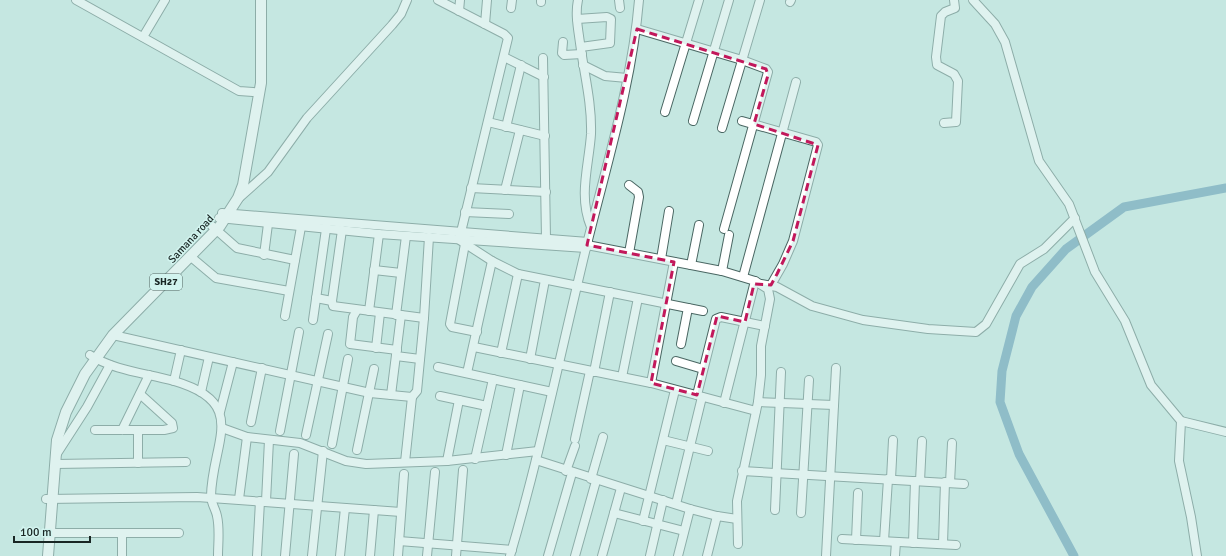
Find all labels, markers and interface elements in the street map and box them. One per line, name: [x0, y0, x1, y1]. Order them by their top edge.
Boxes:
street label: Samana road: [165, 212, 217, 266]
road number: SH27: [150, 274, 182, 290]
scale bar: [14, 518, 90, 544]
text: 100 m: [20, 525, 52, 540]

